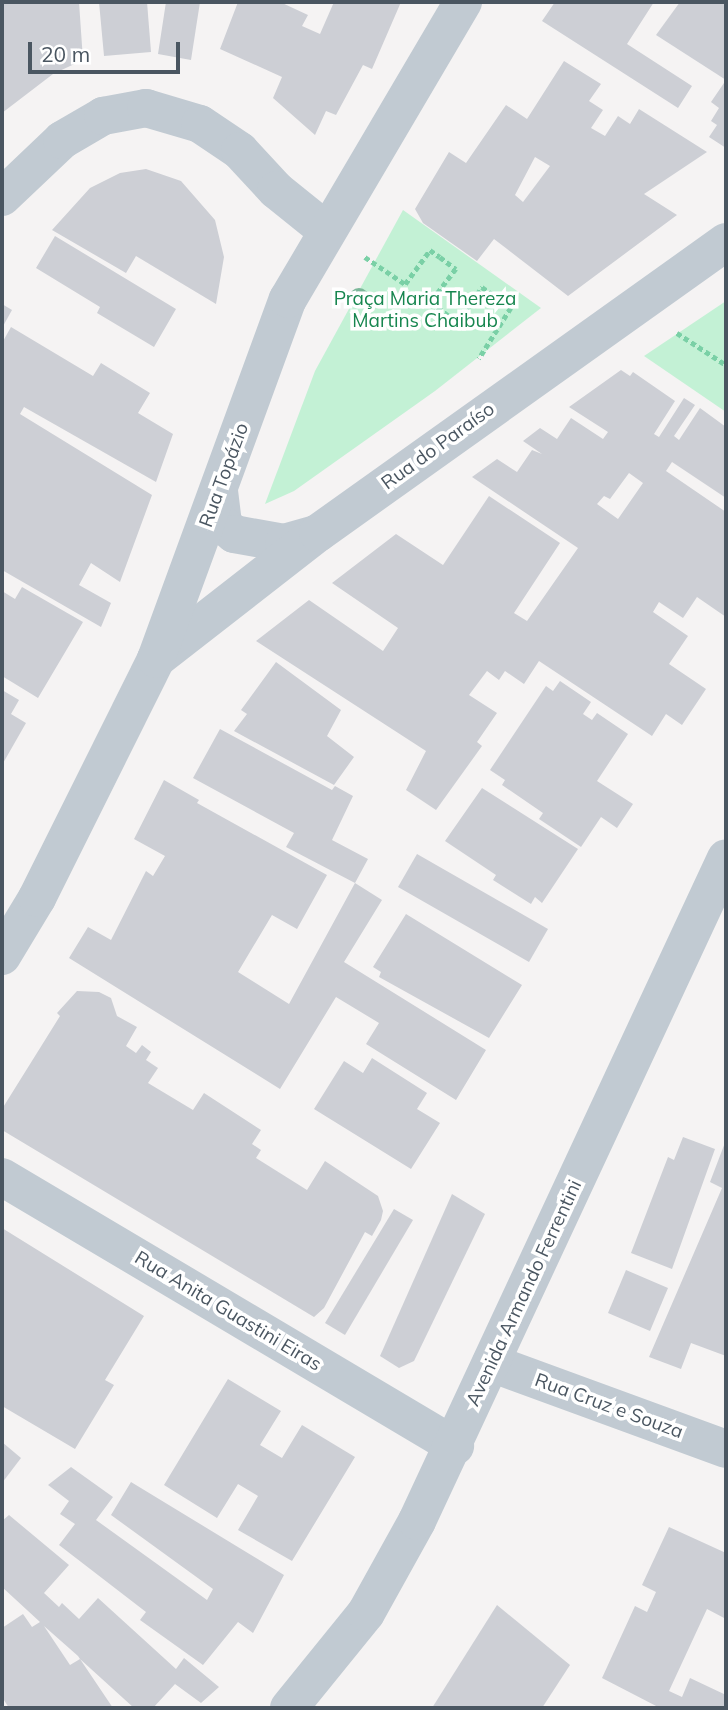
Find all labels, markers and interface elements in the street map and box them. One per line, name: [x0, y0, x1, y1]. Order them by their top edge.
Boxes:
scale bar: [32, 28, 184, 72]
text: 20 m: [41, 41, 90, 67]
park label: Praça Maria Thereza Martins Chaibub: [334, 288, 516, 332]
street label: Rua do Paraíso: [377, 397, 499, 495]
street label: Rua Topázio: [195, 420, 253, 530]
street label: Avenida Armando Ferrentini: [461, 1176, 587, 1410]
street label: Rua Anita Guastini Eiras: [131, 1246, 325, 1376]
street label: Rua Cruz e Souza: [532, 1369, 686, 1443]

